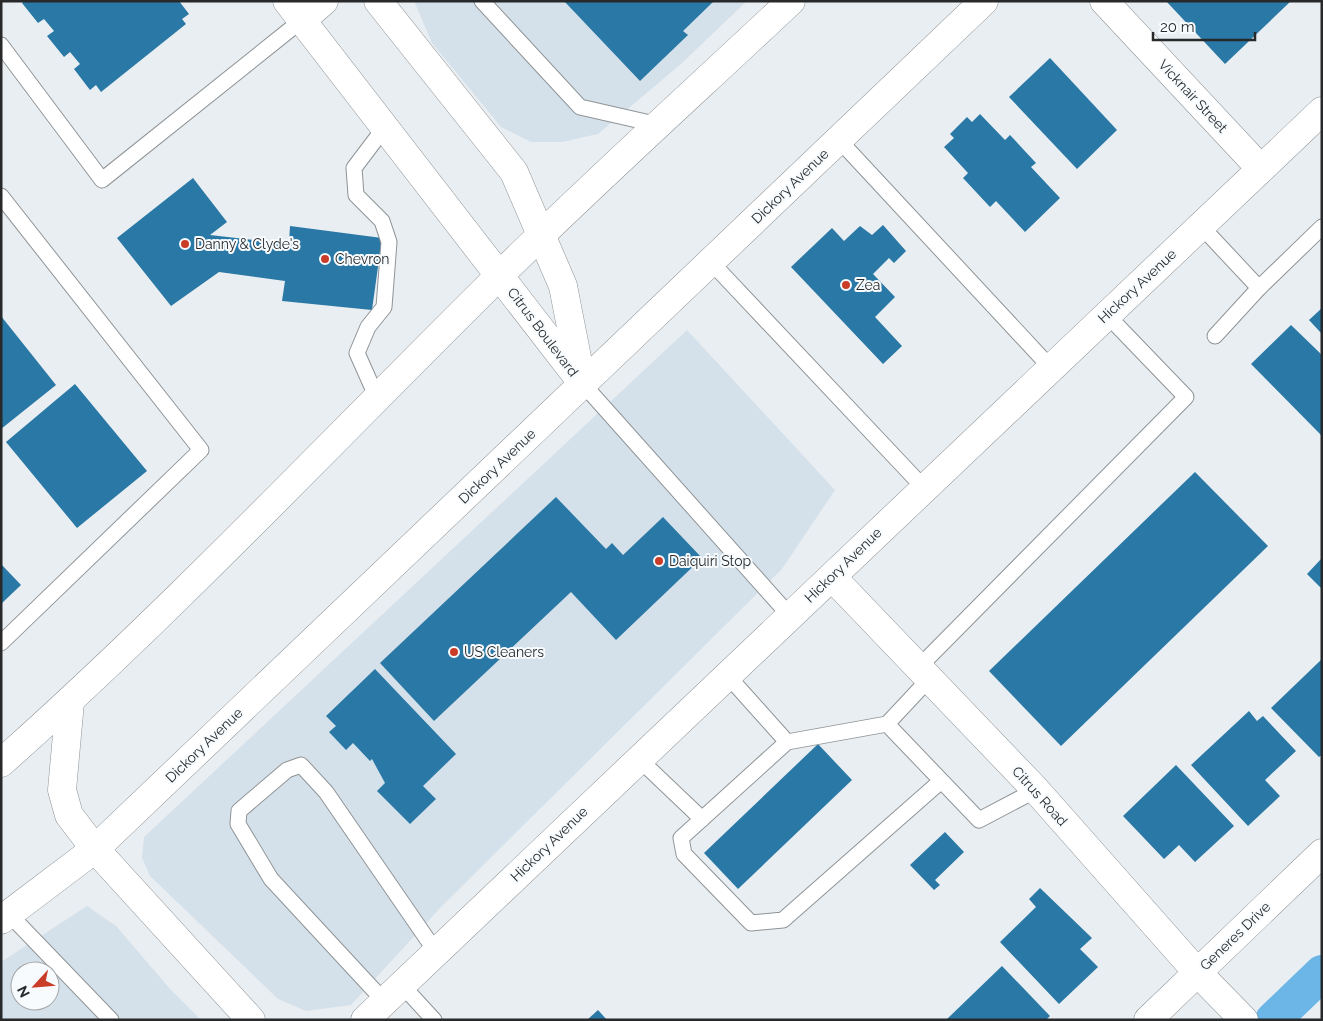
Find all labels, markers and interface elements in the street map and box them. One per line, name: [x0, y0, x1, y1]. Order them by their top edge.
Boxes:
scale bar: [1153, 10, 1256, 42]
text: 20 m: [1160, 18, 1195, 36]
street label: Vicknair Street: [1155, 56, 1231, 136]
street label: Dickory Avenue: [748, 145, 832, 227]
place label: Danny & Clyde's: [195, 236, 299, 252]
marker: Danny & Clyde's: [179, 238, 191, 250]
street label: Hickory Avenue: [1095, 246, 1179, 326]
place label: Chevron: [335, 251, 389, 267]
marker: Chevron: [319, 253, 331, 265]
place label: Zea: [856, 277, 880, 293]
marker: Zea: [840, 279, 852, 291]
street label: Citrus Boulevard: [504, 284, 582, 380]
street label: Dickory Avenue: [455, 425, 539, 507]
street label: Hickory Avenue: [801, 524, 885, 606]
place label: Daiquiri Stop: [669, 553, 751, 569]
marker: Daiquiri Stop: [653, 555, 665, 567]
place label: US Cleaners: [464, 644, 544, 660]
marker: US Cleaners: [448, 646, 460, 658]
street label: Dickory Avenue: [162, 704, 246, 786]
street label: Citrus Road: [1009, 763, 1071, 829]
street label: Hickory Avenue: [507, 803, 591, 885]
street label: Generes Drive: [1197, 899, 1273, 973]
north arrow: [10, 961, 60, 1011]
text: N: [14, 983, 33, 1000]

